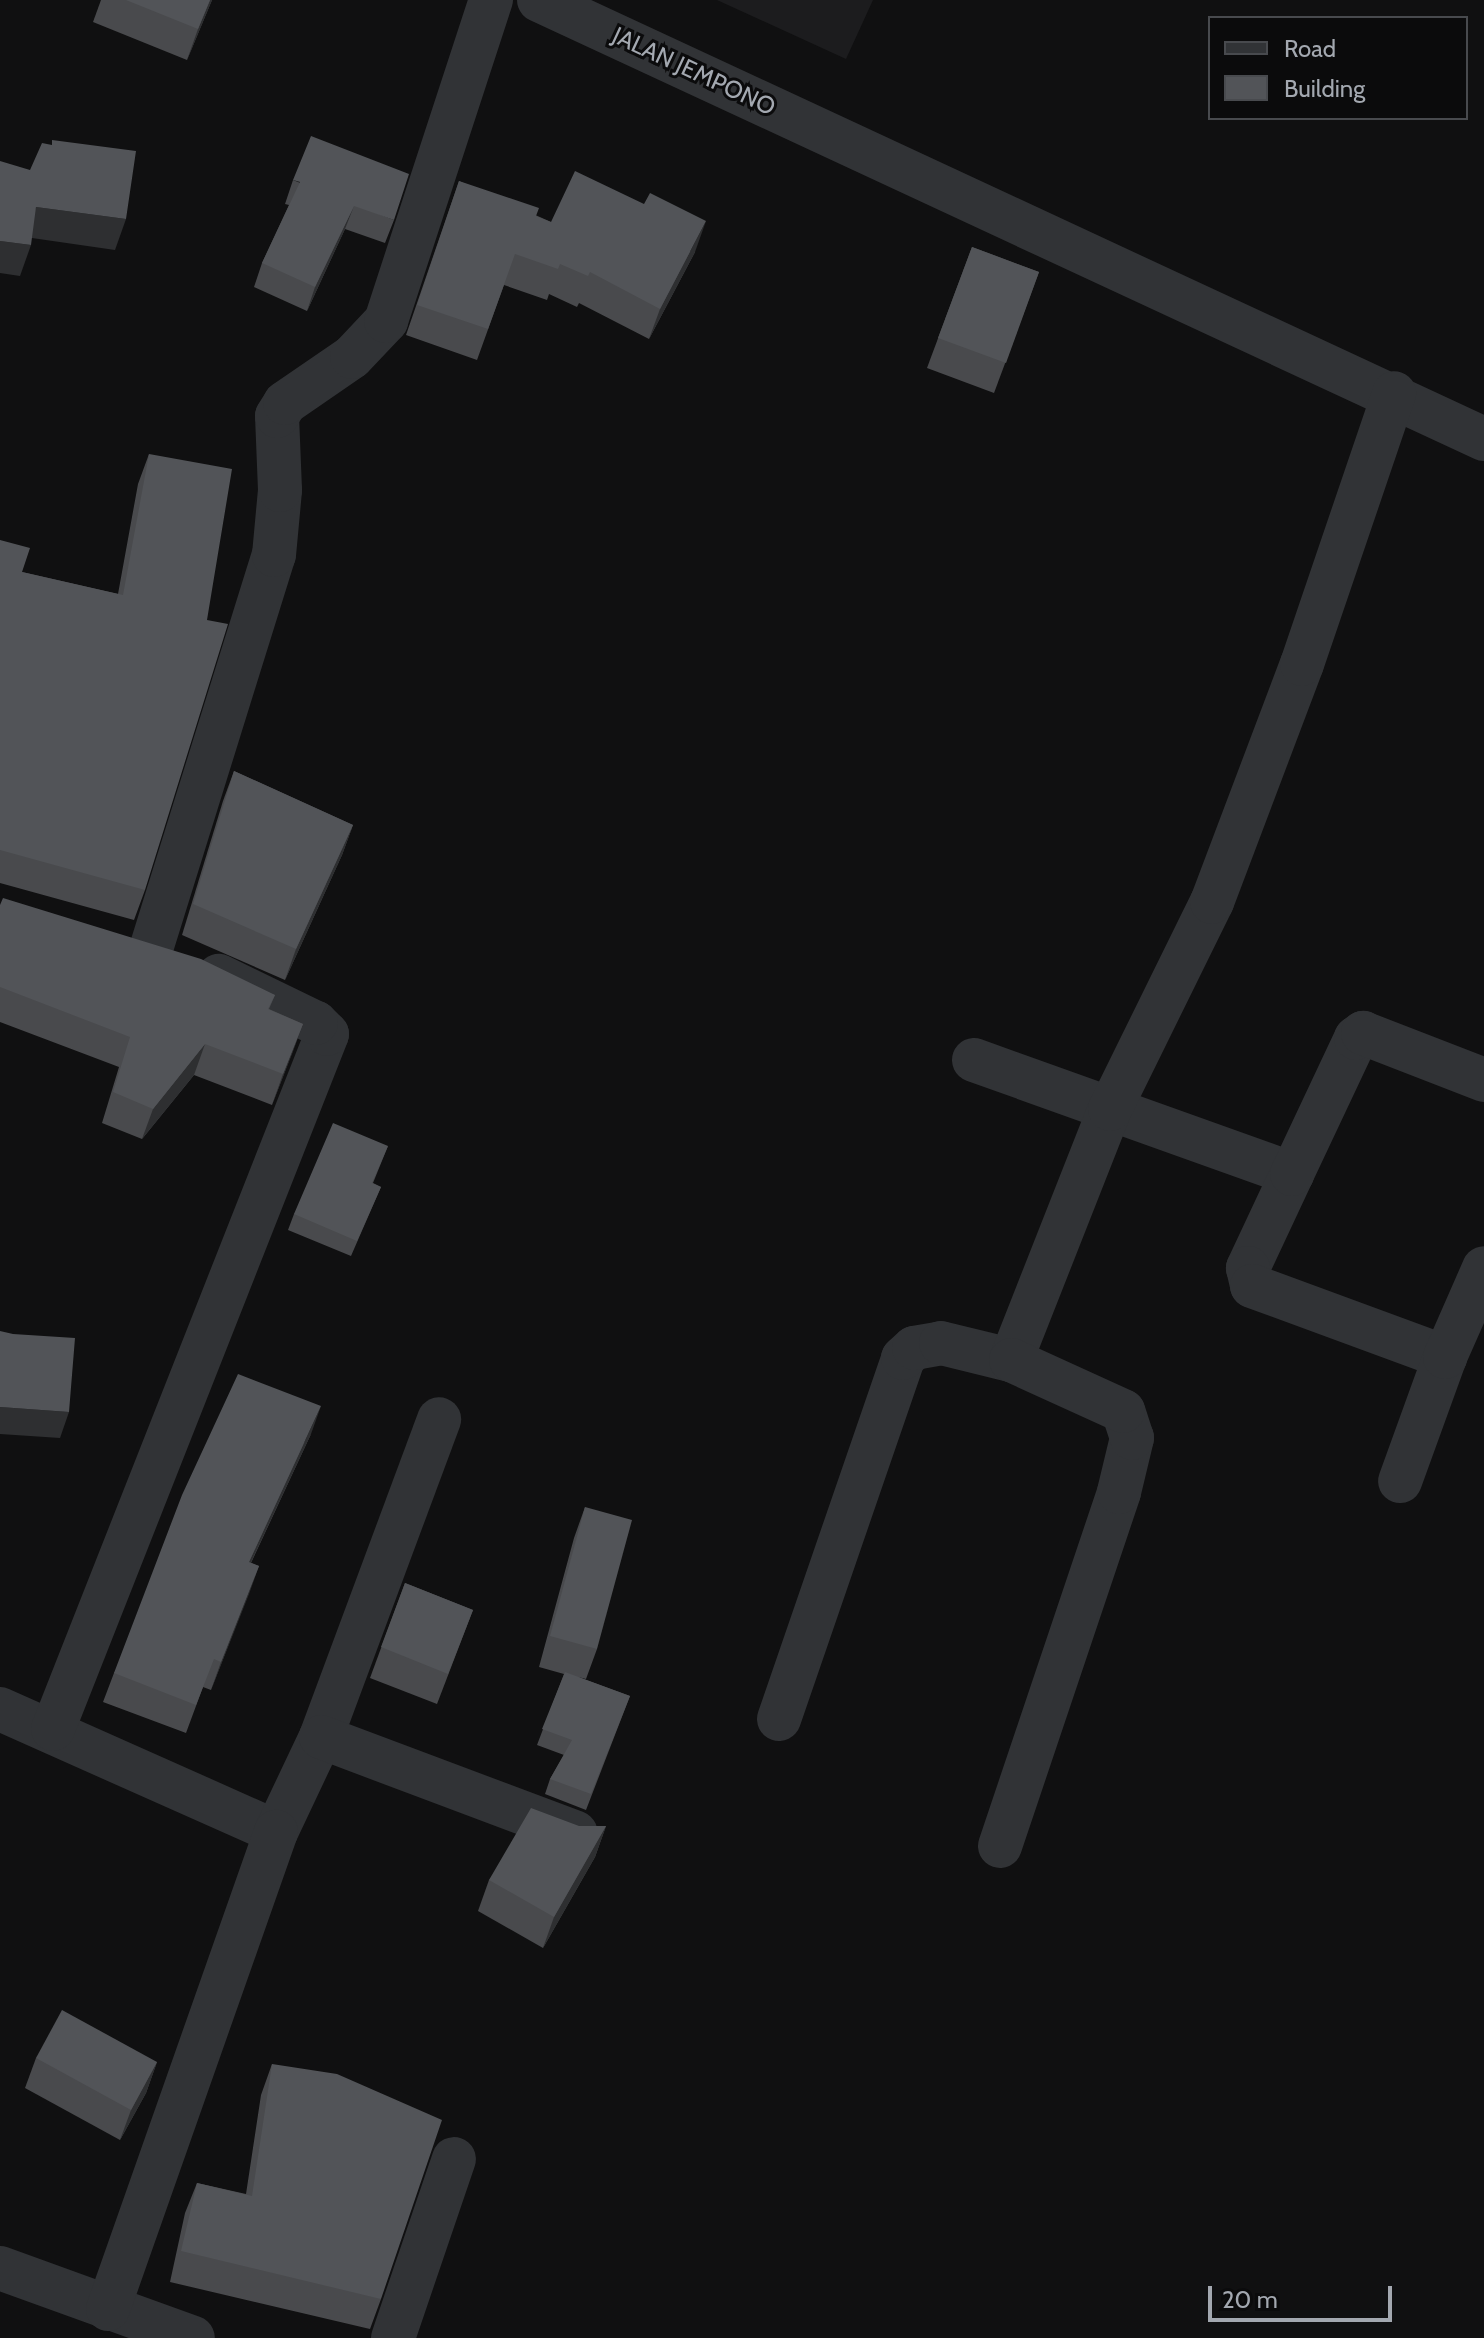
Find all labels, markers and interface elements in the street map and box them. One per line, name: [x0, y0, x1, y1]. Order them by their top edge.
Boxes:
legend: [1208, 16, 1468, 120]
street label: JALAN JEMPONO: [608, 21, 780, 121]
text: Road: [1284, 34, 1336, 63]
text: Building: [1284, 74, 1365, 103]
scale bar: [1212, 2270, 1396, 2320]
text: 20 m: [1222, 2285, 1278, 2314]

